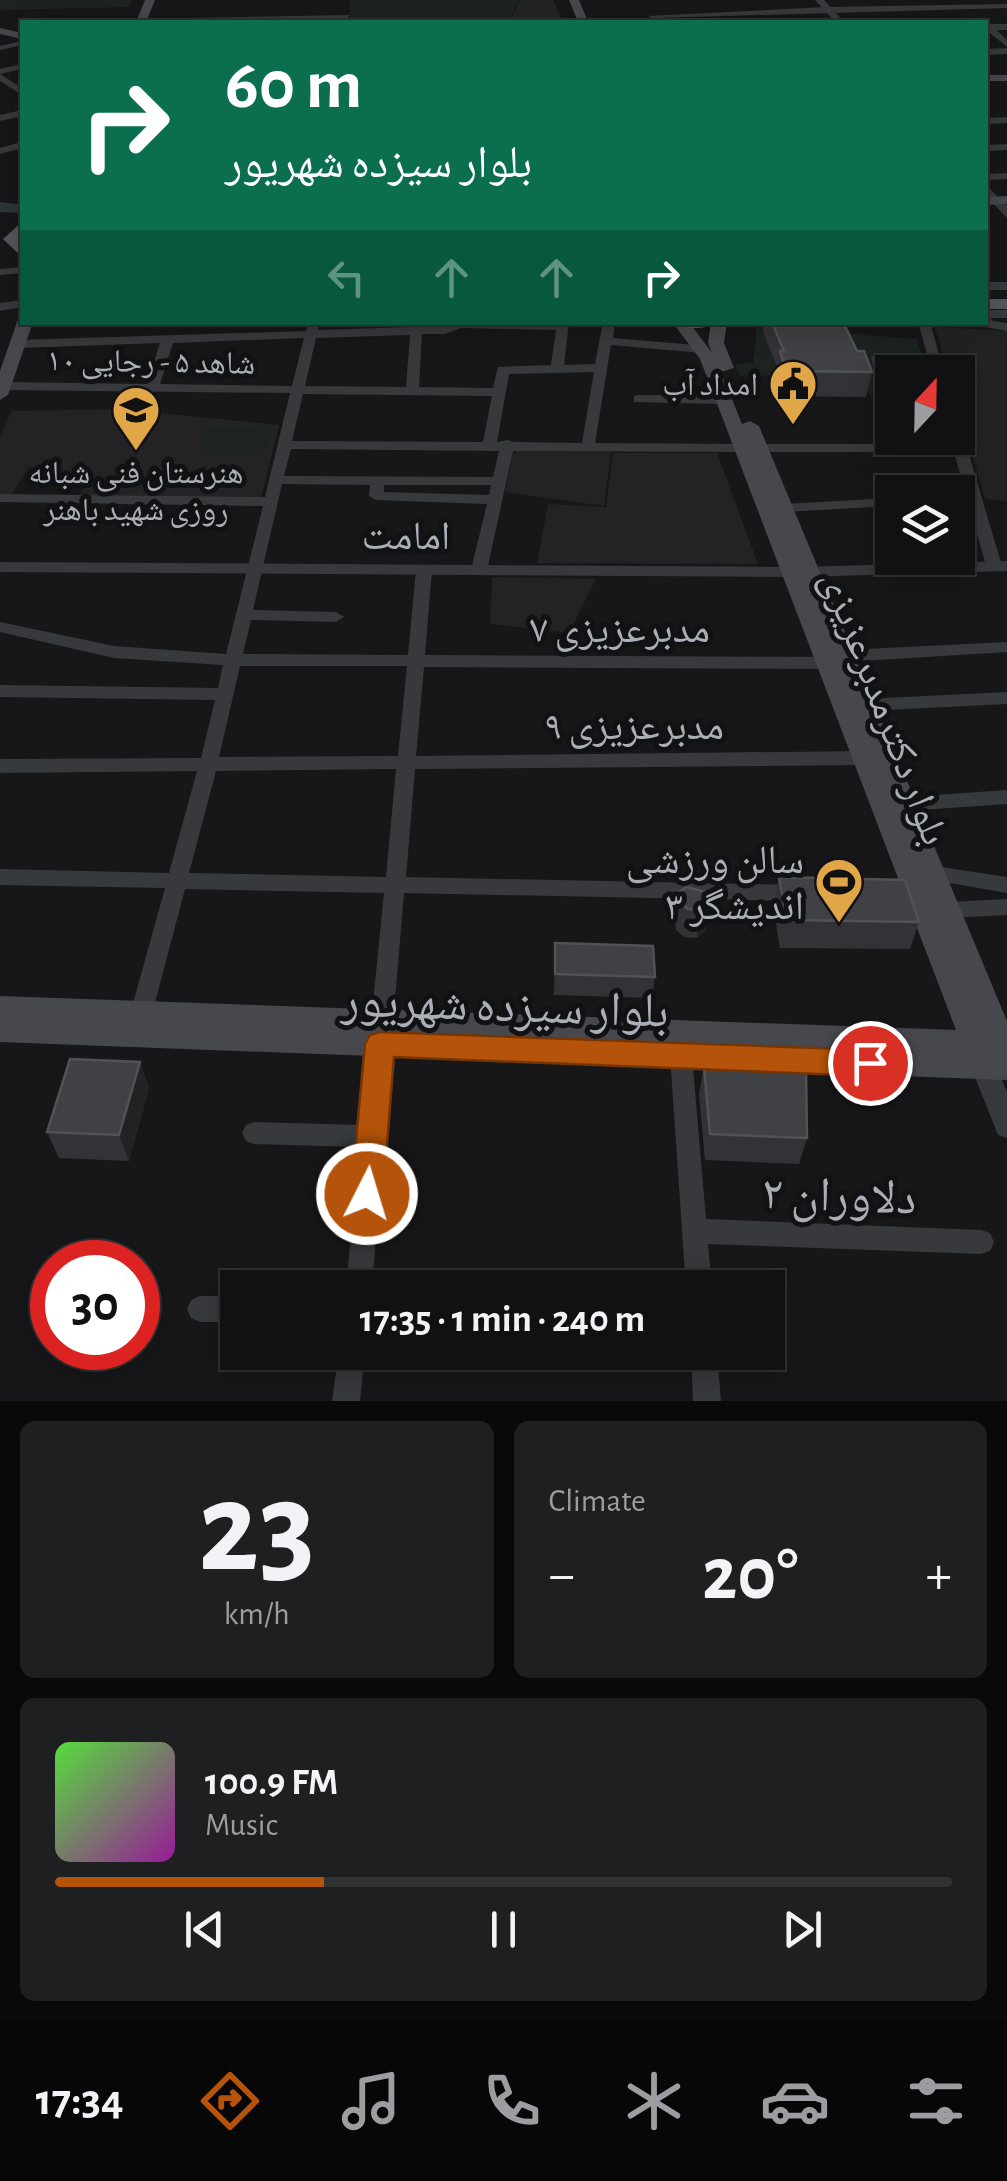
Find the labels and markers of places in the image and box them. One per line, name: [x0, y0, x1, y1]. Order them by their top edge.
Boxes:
public building icon: امداد آب: [767, 358, 819, 426]
place label: امداد آب: [662, 368, 758, 402]
school or university icon: هنرستان فنی شبانه‌ روزی شهید باهنر: [110, 384, 162, 452]
place label: هنرستان فنی شبانه‌ روزی شهید باهنر: [28, 457, 244, 528]
place label: سالن ورزشی اندیشگر ۳: [626, 841, 804, 928]
sports icon: سالن ورزشی اندیشگر ۳: [813, 856, 865, 924]
pin: [828, 1021, 913, 1106]

